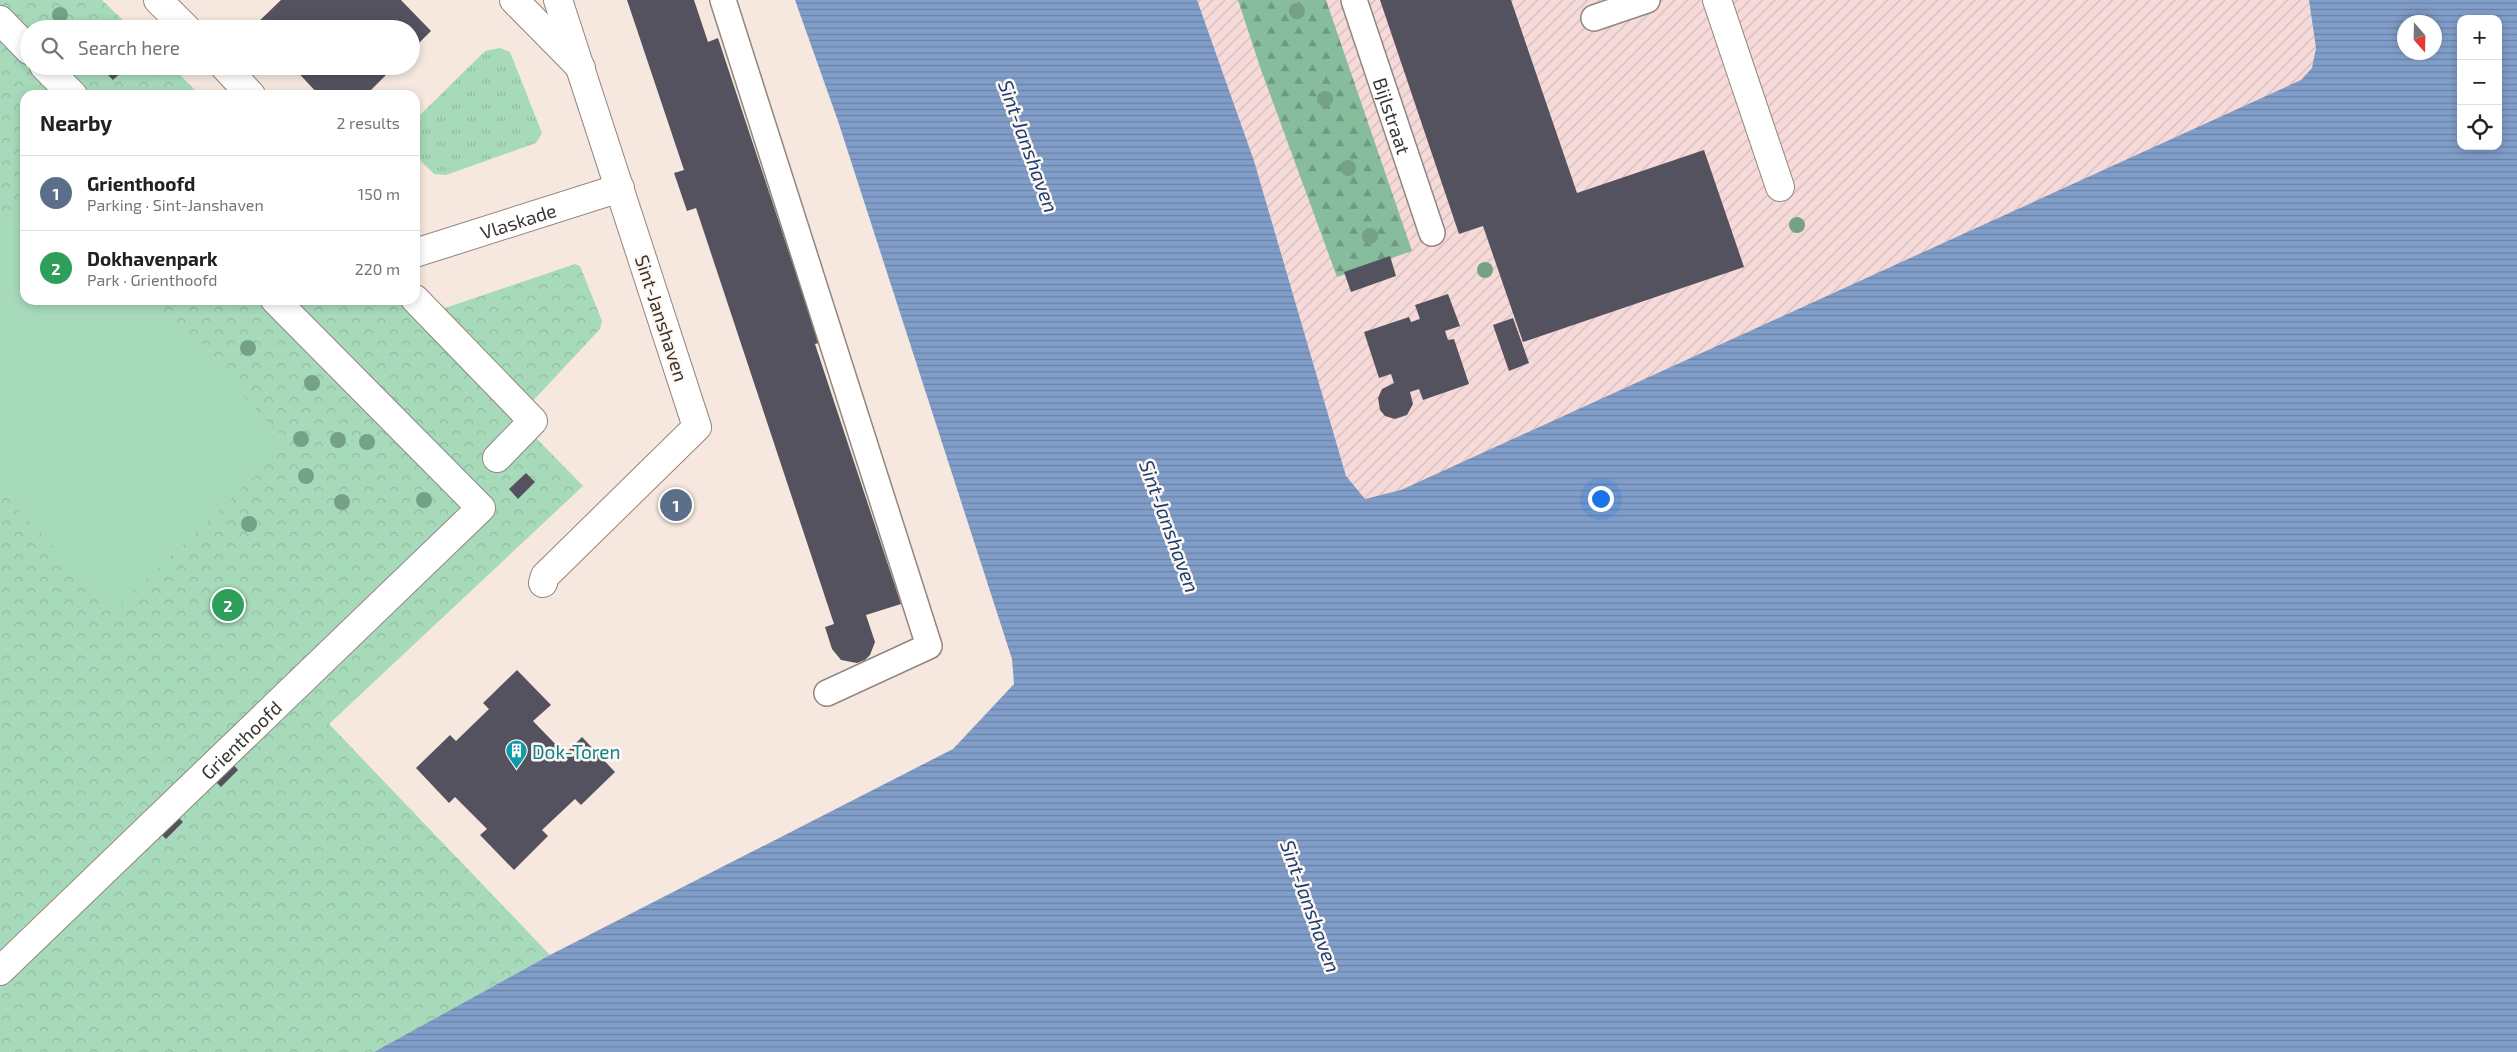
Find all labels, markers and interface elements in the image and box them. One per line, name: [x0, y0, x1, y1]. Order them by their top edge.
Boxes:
north arrow: [2397, 15, 2442, 60]
map controls: [2457, 15, 2502, 150]
button: +: [2457, 15, 2502, 60]
search box: [20, 20, 420, 75]
icon: search: [38, 34, 66, 62]
text: Search here: [78, 36, 180, 59]
button: −: [2457, 60, 2502, 105]
street label: Bijlstraat: [1369, 74, 1416, 157]
water label: Sint-Janshaven: [994, 76, 1064, 216]
button: locate: [2457, 105, 2502, 150]
text: Nearby: [40, 110, 112, 135]
text: 2 results: [337, 113, 400, 132]
text: Grienthoofd: [87, 172, 195, 195]
text: 1: [53, 184, 59, 203]
text: 150 m: [358, 184, 400, 203]
text: Parking · Sint-Janshaven: [87, 195, 264, 214]
street label: Vlaskade: [477, 198, 559, 243]
text: Dokhavenpark: [87, 247, 218, 270]
street label: Sint-Janshaven: [631, 252, 693, 384]
text: 2: [51, 259, 61, 278]
text: 220 m: [355, 259, 400, 278]
text: Park · Grienthoofd: [87, 270, 218, 289]
water label: Sint-Janshaven: [1135, 456, 1205, 596]
pin: 1: [660, 486, 692, 524]
your location: [1588, 486, 1614, 512]
pin: 2: [212, 586, 244, 624]
street label: Grienthoofd: [195, 695, 286, 784]
building icon: Dok-Toren: [504, 739, 528, 770]
place label: Dok-Toren: [532, 740, 620, 763]
water label: Sint-Janshaven: [1276, 836, 1346, 976]

